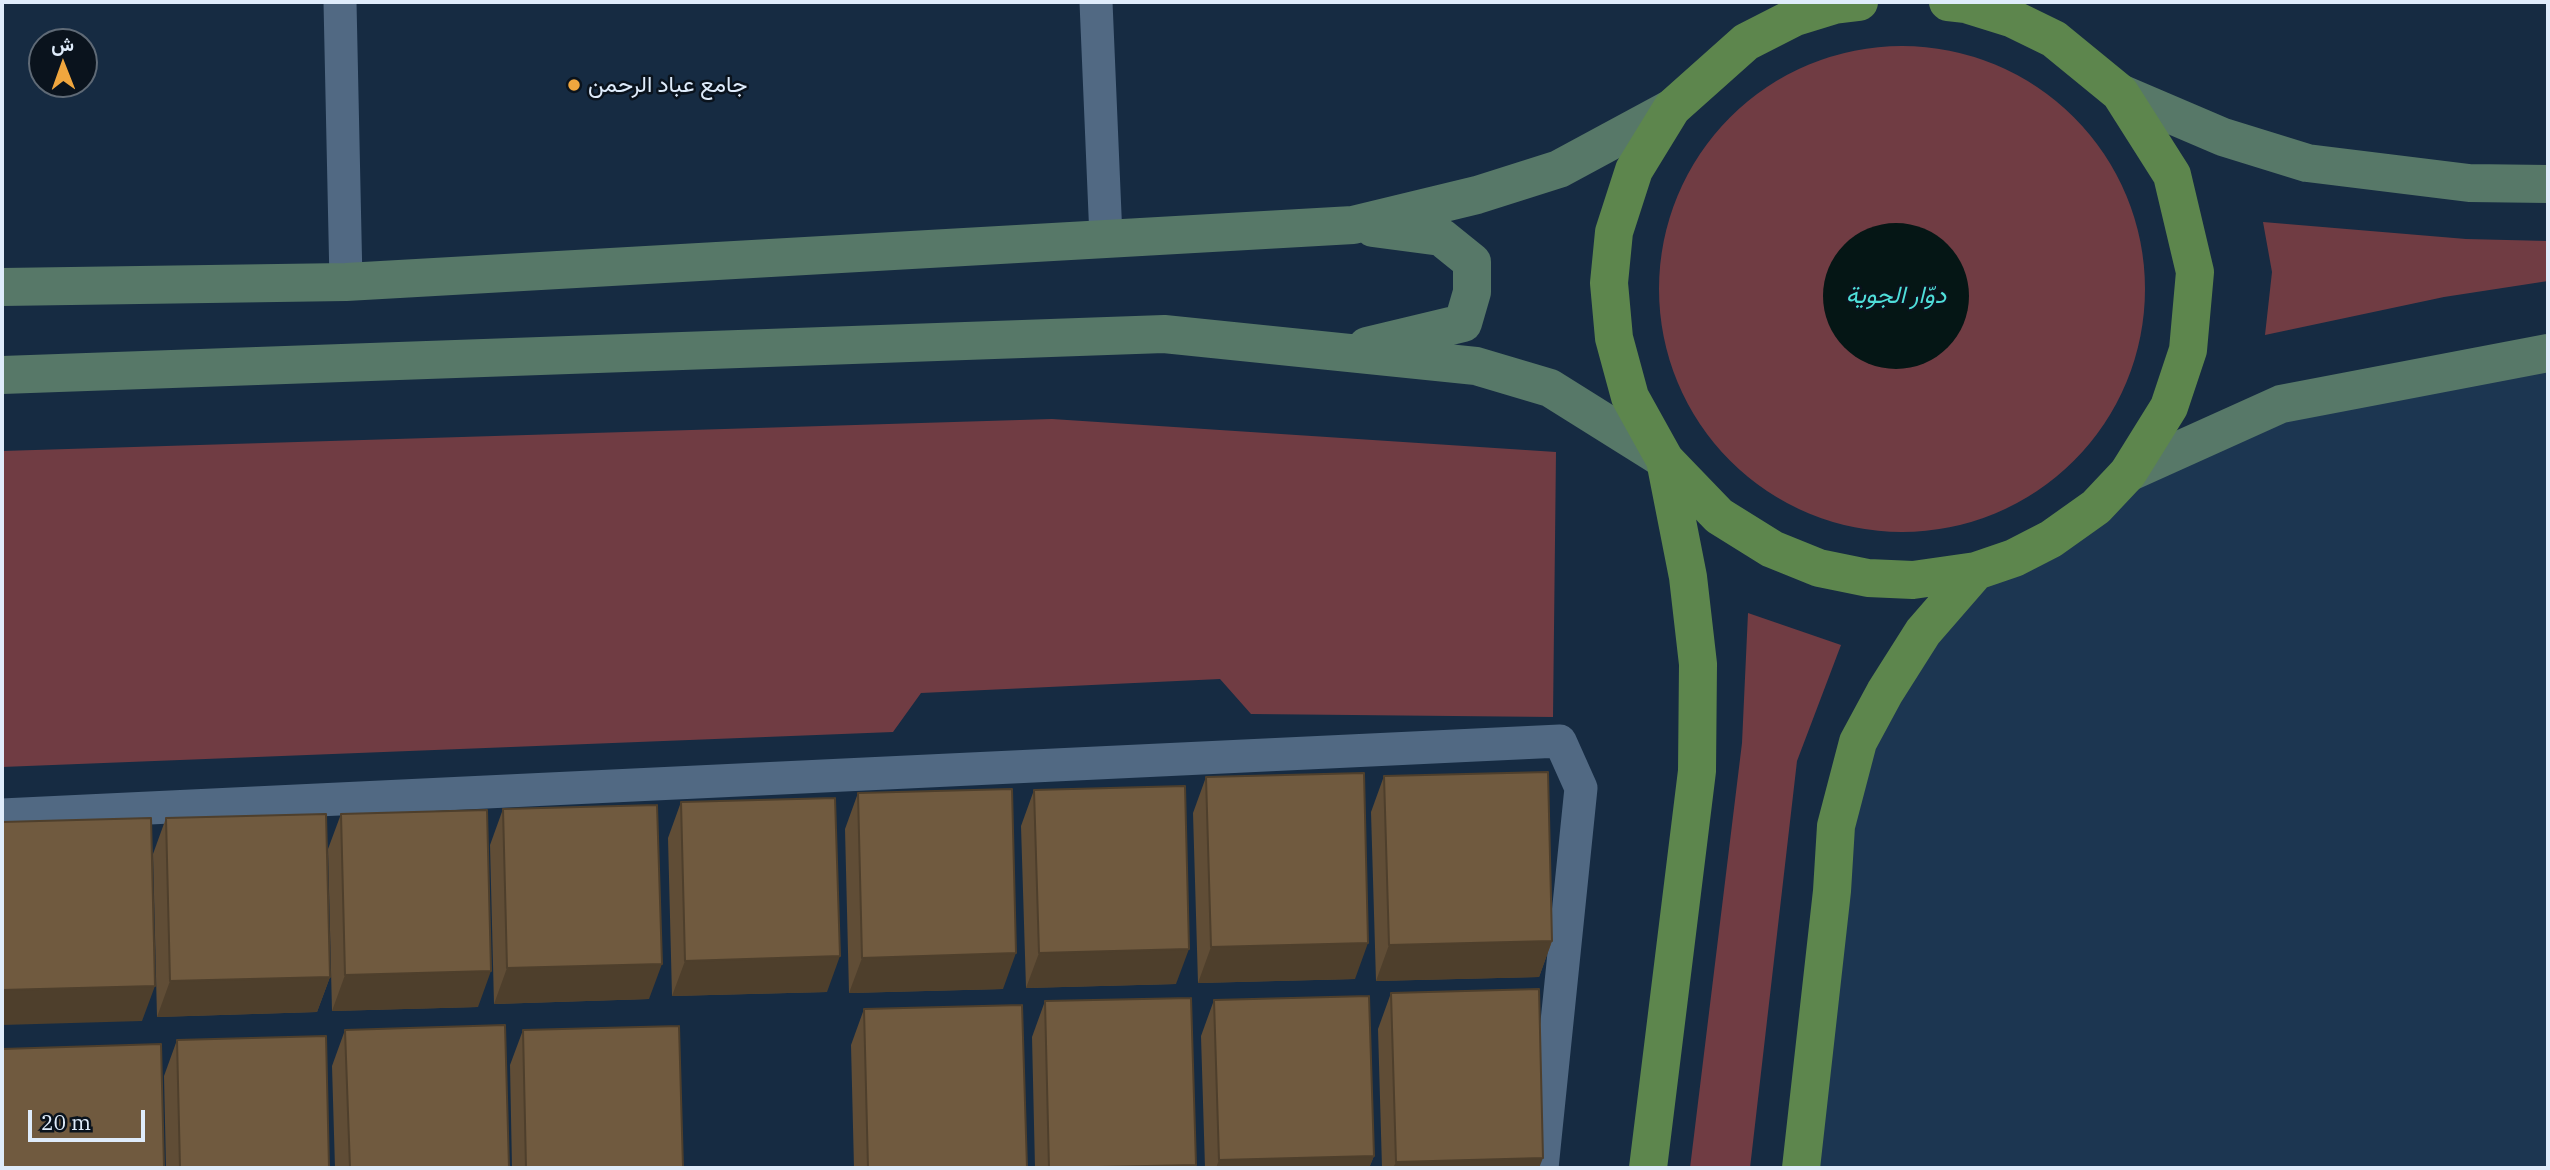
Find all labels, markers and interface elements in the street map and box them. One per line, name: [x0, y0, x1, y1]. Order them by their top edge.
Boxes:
north arrow: [28, 28, 98, 98]
text: ش: [51, 32, 74, 56]
place label: جامع عباد الرحمن: [588, 71, 747, 99]
marker: جامع عباد الرحمن: [566, 77, 582, 93]
water label: دوّار الجوية: [1846, 282, 1946, 310]
scale bar: [32, 1096, 149, 1140]
text: 20 m: [41, 1108, 91, 1136]

